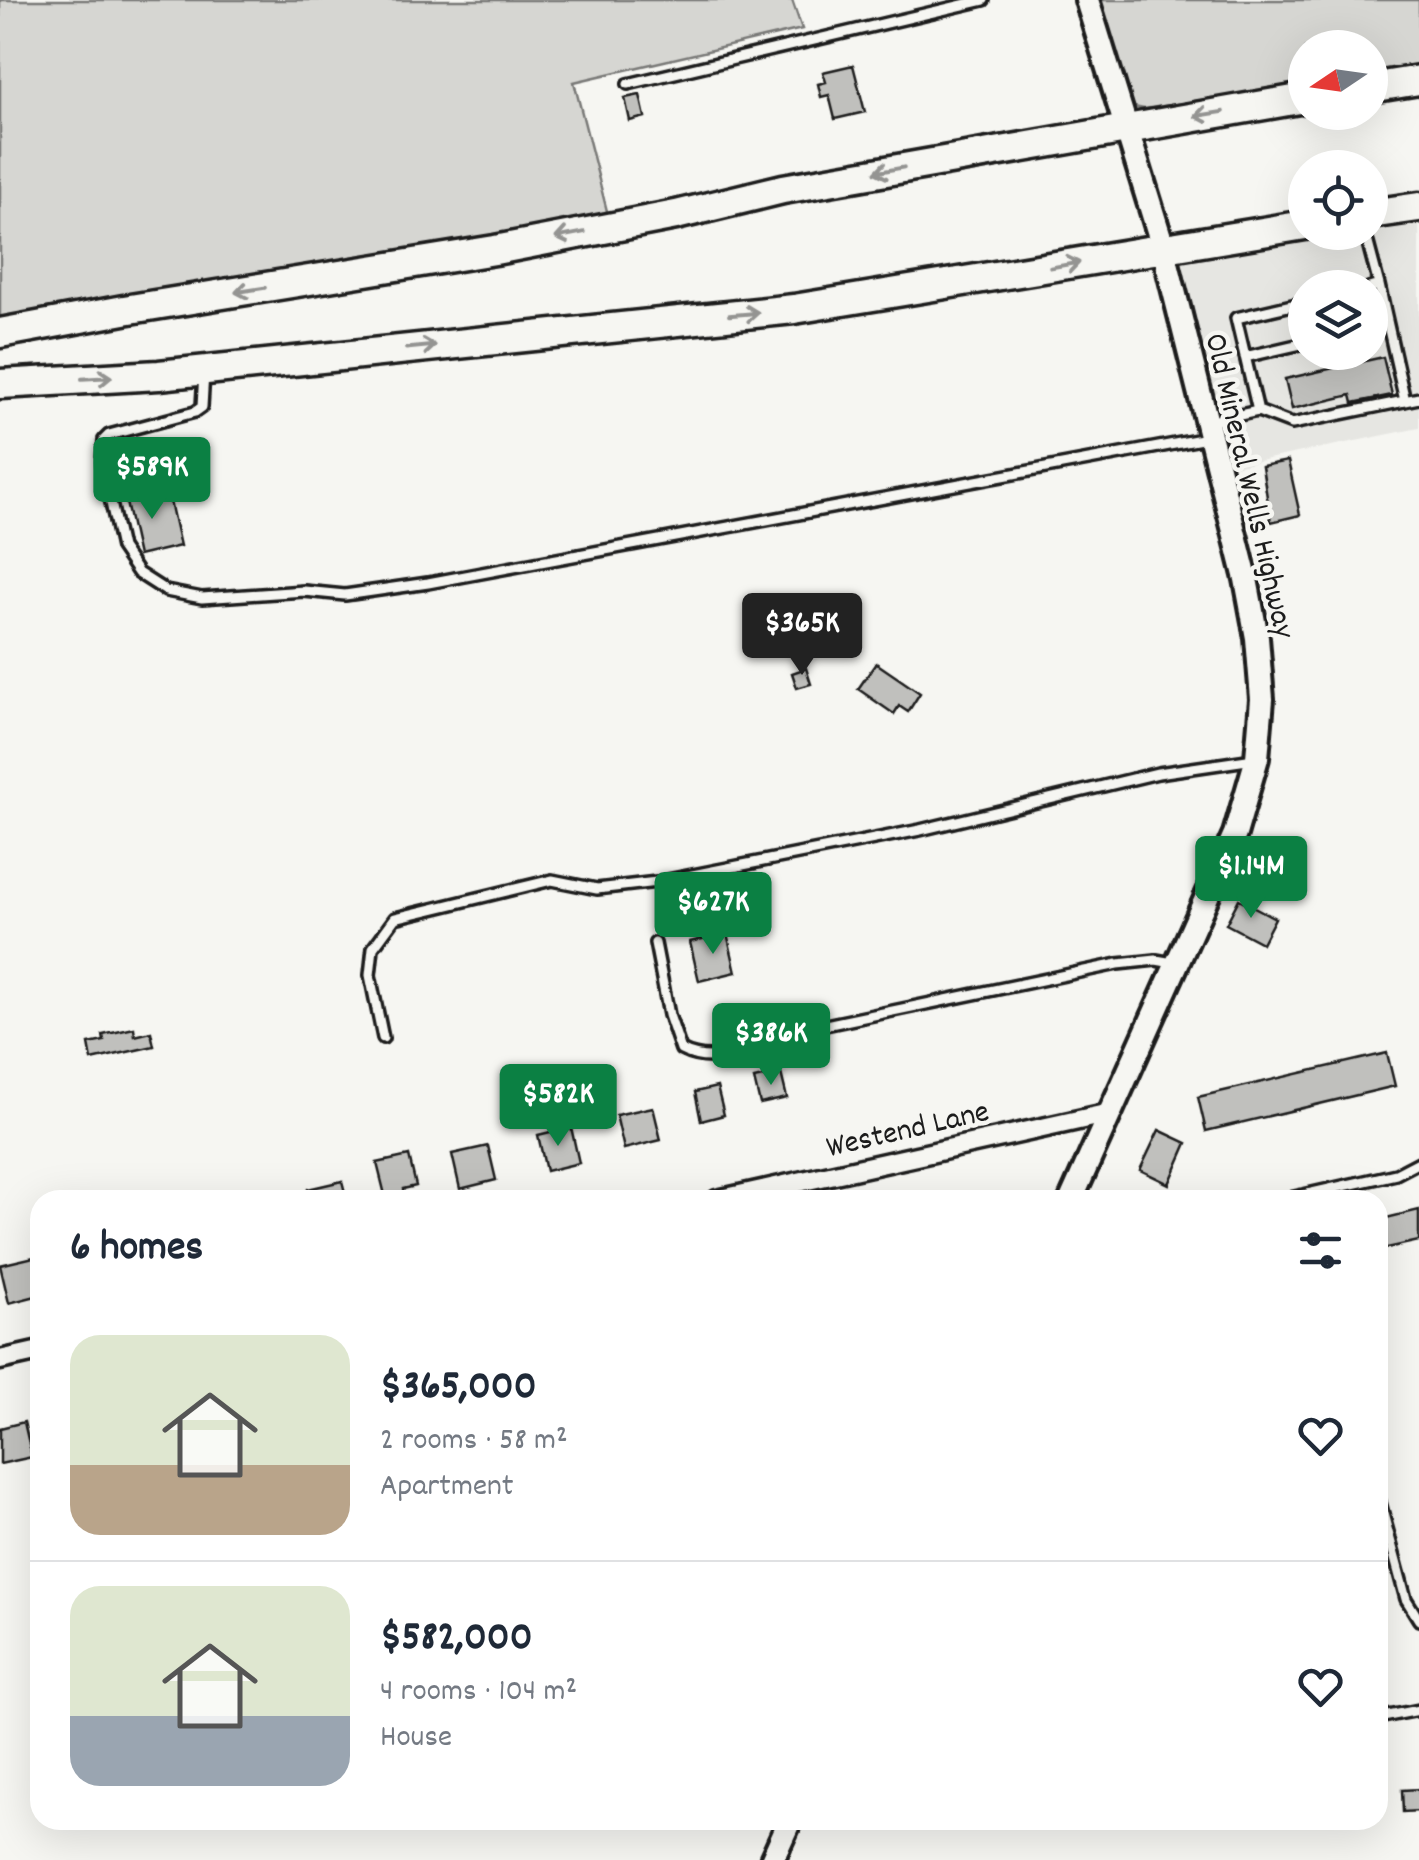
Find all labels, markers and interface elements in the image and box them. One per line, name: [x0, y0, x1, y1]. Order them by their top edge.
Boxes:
north arrow: [1288, 30, 1388, 130]
map controls: [1288, 30, 1388, 370]
one-way arrow: [1193, 105, 1225, 124]
button: locate: [1288, 150, 1388, 250]
one-way arrow: [873, 161, 905, 180]
one-way arrow: [555, 226, 587, 245]
one-way arrow: [1048, 255, 1081, 274]
button: layers: [1288, 270, 1388, 370]
one-way arrow: [234, 282, 267, 300]
one-way arrow: [727, 304, 760, 323]
street label: Old Mineral Wells Highway: [1190, 329, 1305, 644]
one-way arrow: [404, 337, 436, 356]
one-way arrow: [81, 368, 113, 387]
pin: $589K: [82, 437, 222, 522]
text: $589K: [115, 446, 189, 492]
pin: $365K: [732, 593, 872, 678]
text: $365K: [764, 602, 840, 648]
pin: $1.14M: [1170, 836, 1332, 921]
text: $1.14M: [1217, 845, 1285, 891]
pin: $627K: [643, 872, 783, 957]
text: $627K: [677, 881, 749, 927]
pin: $386K: [701, 1003, 841, 1088]
text: $386K: [734, 1012, 808, 1058]
pin: $582K: [488, 1064, 628, 1149]
text: $582K: [522, 1073, 594, 1119]
street label: Westend Lane: [822, 1091, 994, 1173]
text: 6 homes: [70, 1220, 203, 1280]
icon: filters: [1293, 1223, 1348, 1278]
text: $365,000: [380, 1359, 537, 1419]
icon: home: [150, 1375, 270, 1495]
icon: heart: [1293, 1408, 1348, 1463]
text: 2 rooms · 58 m²: [380, 1419, 568, 1465]
text: Apartment: [380, 1465, 514, 1511]
text: $582,000: [380, 1610, 533, 1670]
icon: home: [150, 1626, 270, 1746]
icon: heart: [1293, 1659, 1348, 1714]
text: 4 rooms · 104 m²: [380, 1670, 577, 1716]
text: House: [380, 1716, 452, 1762]

